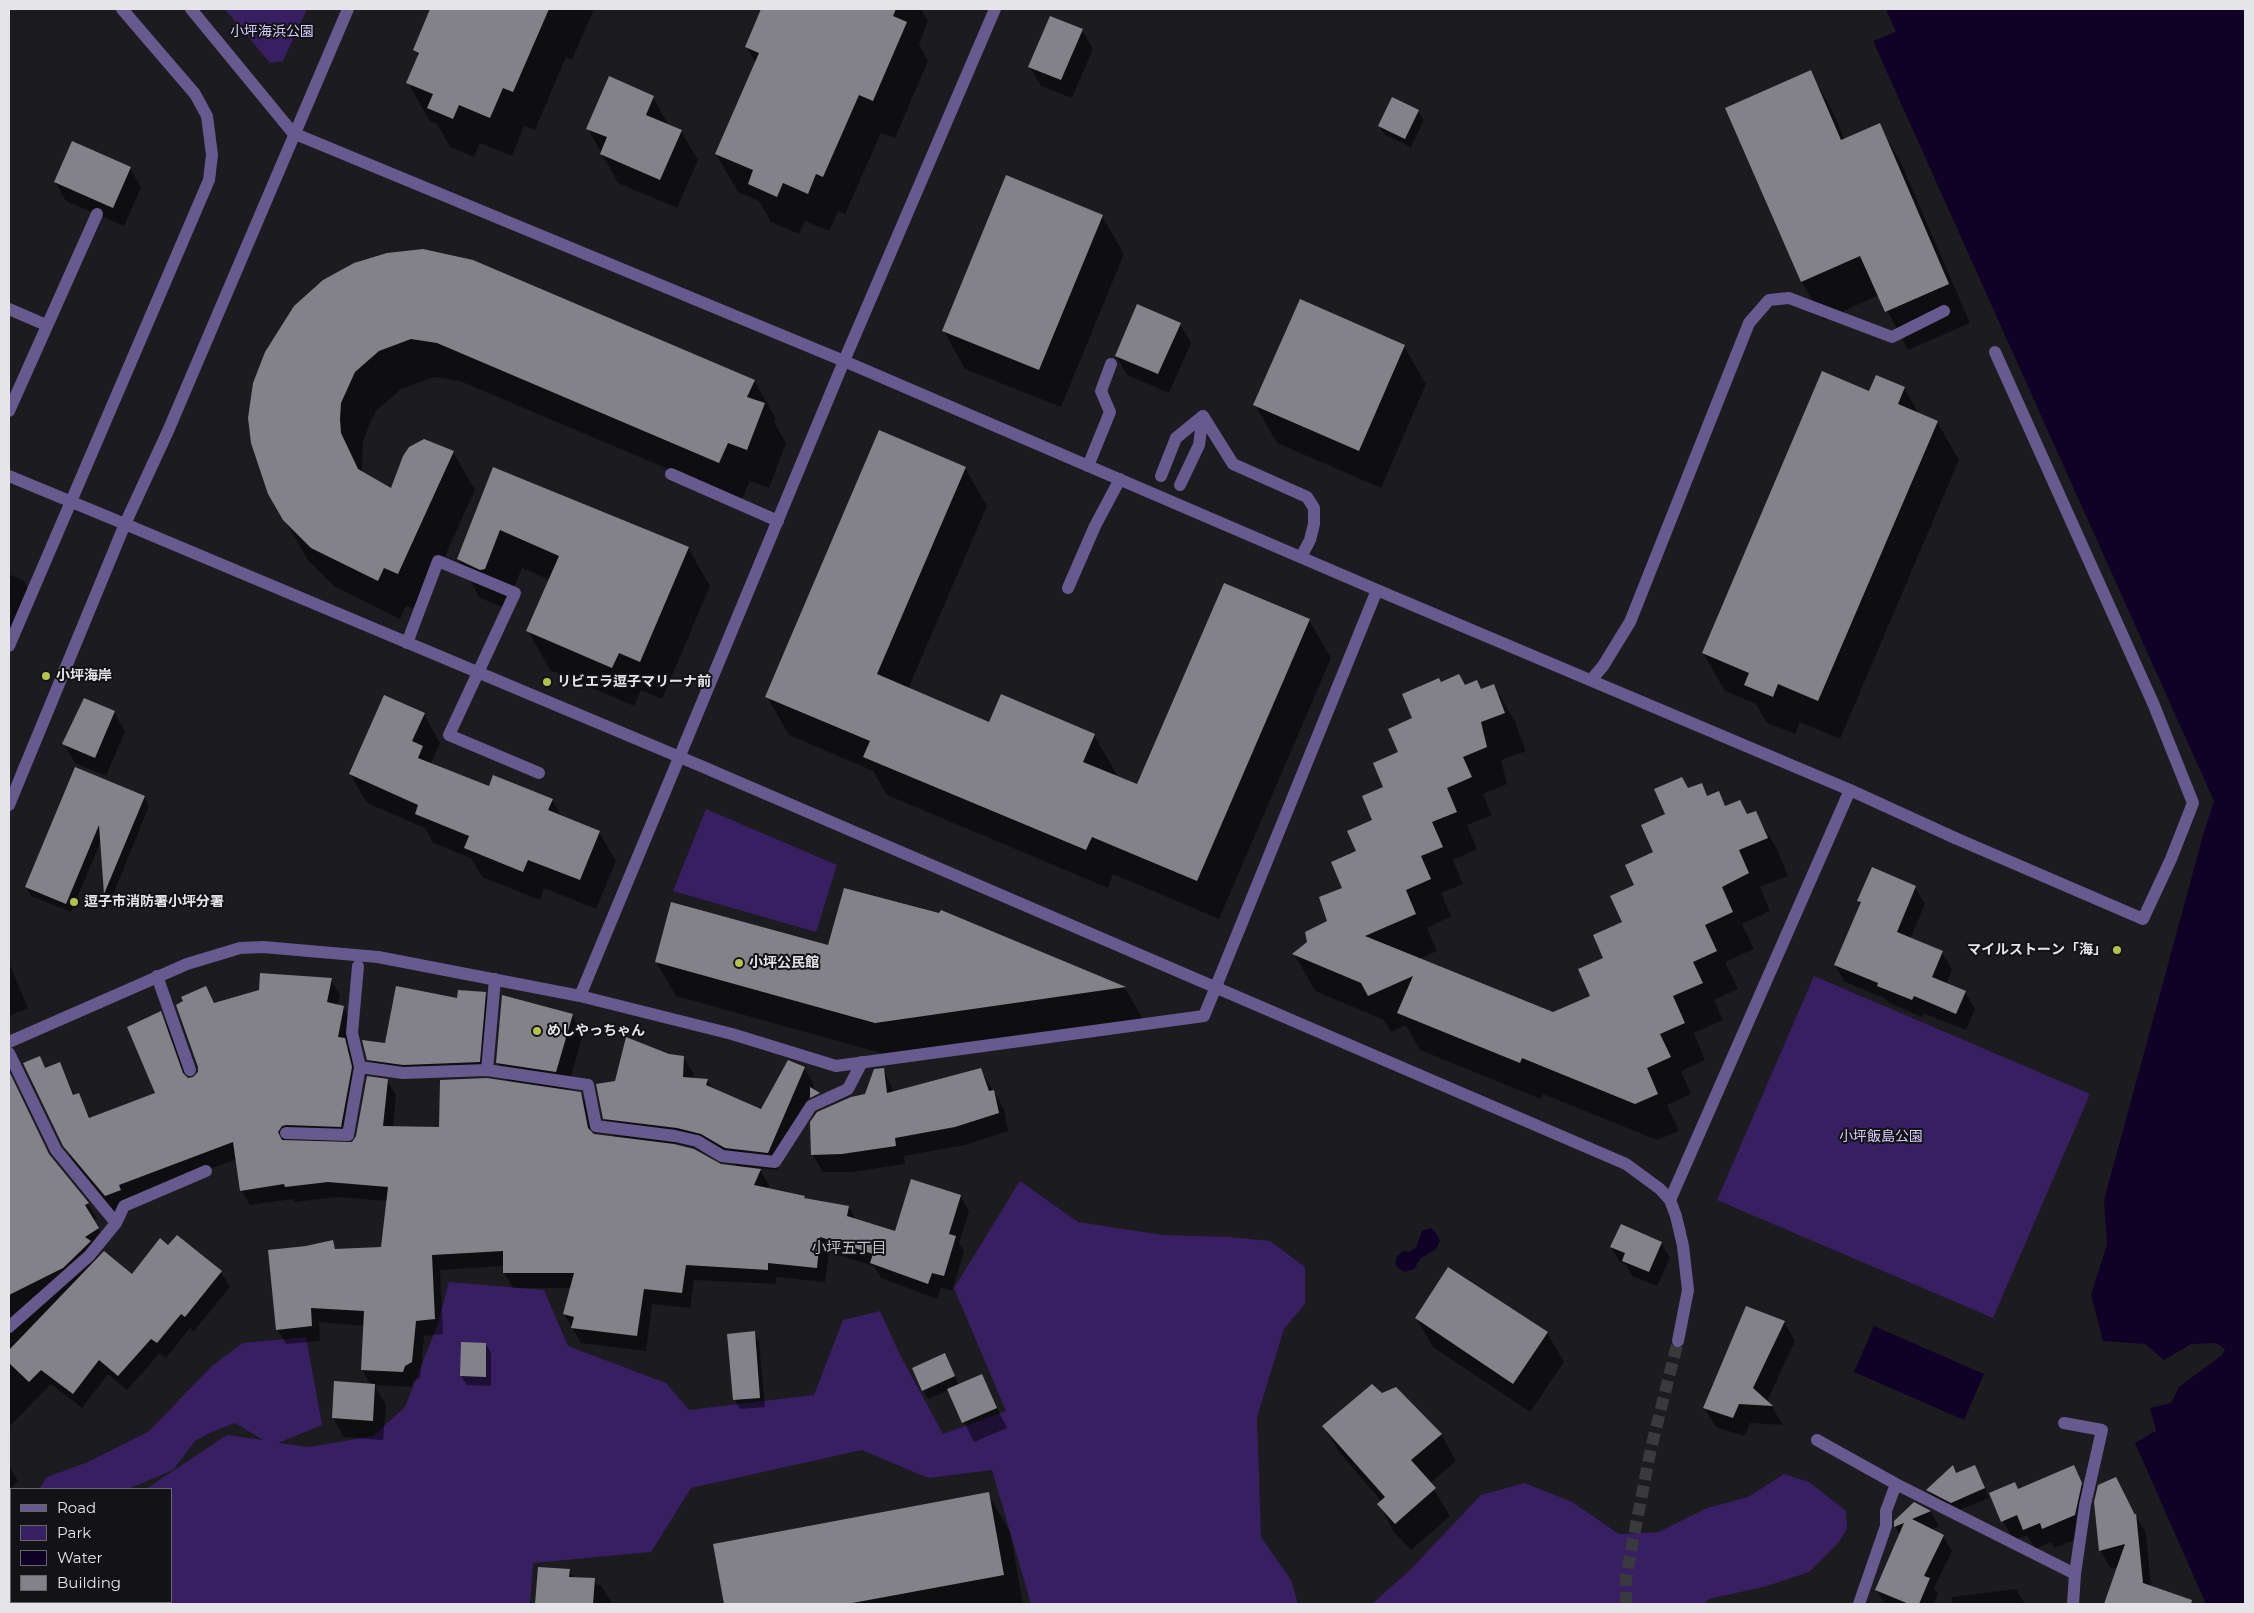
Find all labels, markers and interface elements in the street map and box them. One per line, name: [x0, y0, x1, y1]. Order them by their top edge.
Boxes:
park label: 小坪海浜公園: [230, 24, 314, 40]
place label: 小坪海岸: [56, 668, 112, 684]
marker: 小坪海岸: [40, 670, 52, 682]
place label: リビエラ逗子マリーナ前: [557, 674, 711, 690]
marker: リビエラ逗子マリーナ前: [541, 676, 553, 688]
place label: 逗子市消防署小坪分署: [84, 894, 224, 910]
marker: 逗子市消防署小坪分署: [68, 896, 80, 908]
place label: マイルストーン「海」: [1967, 942, 2107, 958]
marker: マイルストーン「海」: [2111, 944, 2123, 956]
place label: 小坪公民館: [749, 955, 819, 971]
marker: 小坪公民館: [733, 957, 745, 969]
place label: めしやっちゃん: [547, 1023, 645, 1039]
marker: めしやっちゃん: [531, 1025, 543, 1037]
park label: 小坪飯島公園: [1839, 1129, 1923, 1145]
district label: 小坪五丁目: [812, 1240, 886, 1258]
legend: [10, 1488, 172, 1603]
text: Road: [57, 1498, 96, 1517]
text: Park: [57, 1523, 91, 1542]
text: Water: [57, 1548, 103, 1567]
text: Building: [57, 1573, 121, 1592]

